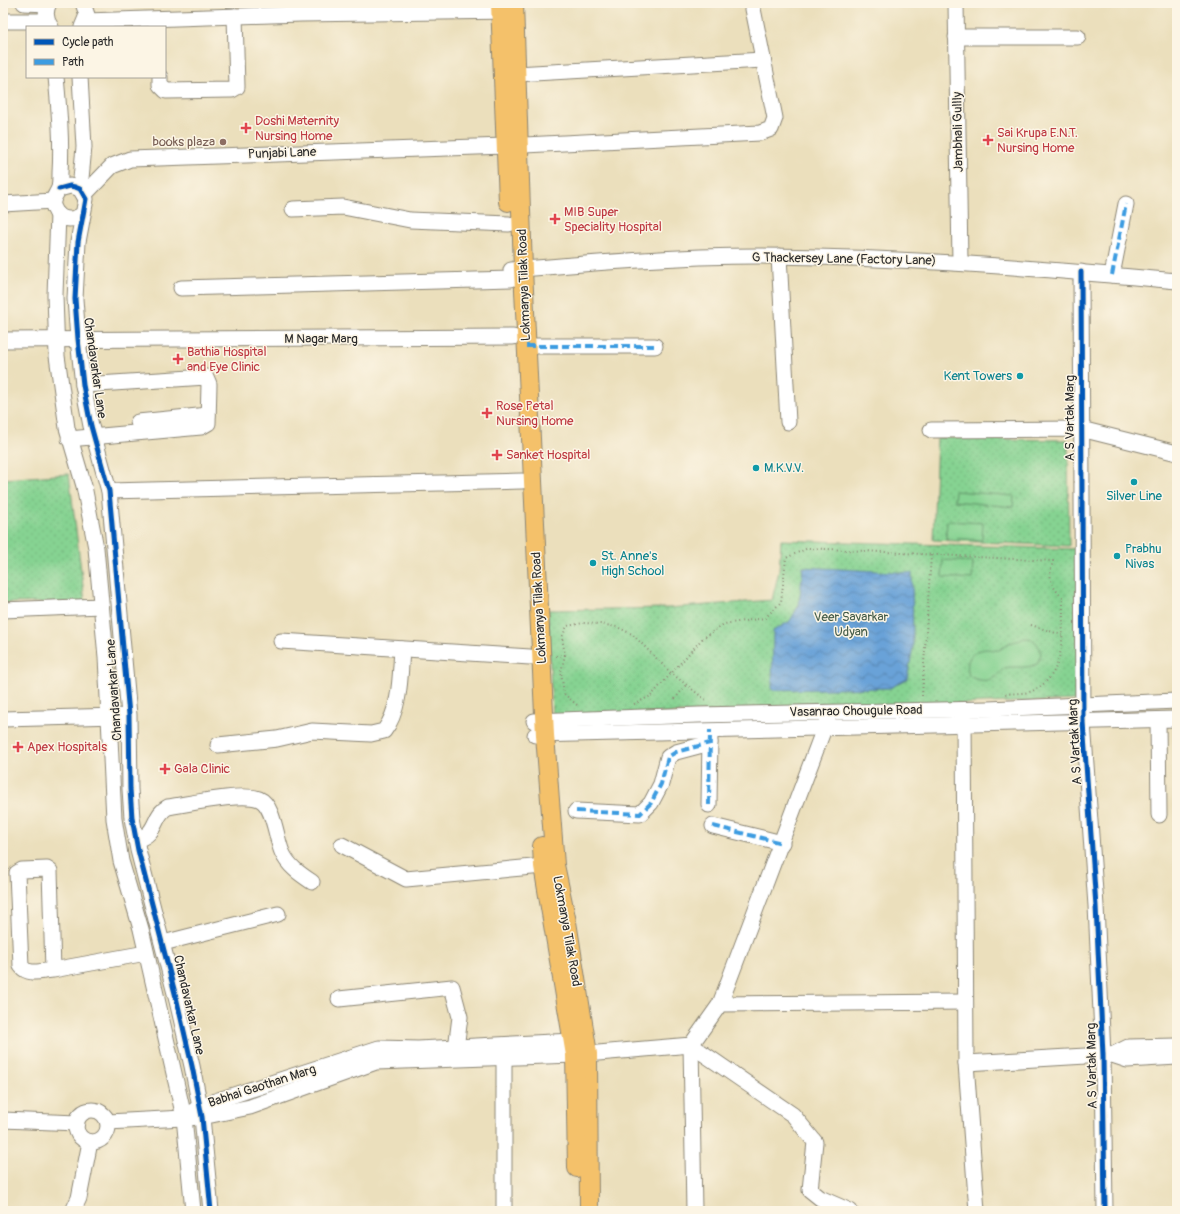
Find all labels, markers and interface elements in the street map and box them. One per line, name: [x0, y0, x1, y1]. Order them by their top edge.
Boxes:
legend: [26, 26, 166, 78]
text: Cycle path: [62, 35, 114, 50]
text: Path: [62, 55, 84, 70]
street label: Jambhali Gullly: [949, 91, 967, 172]
place label: Doshi Maternity Nursing Home: [255, 113, 340, 144]
marker: Doshi Maternity Nursing Home: [240, 122, 252, 134]
place label: Sai Krupa E.N.T. Nursing Home: [997, 125, 1078, 156]
place label: books plaza: [153, 134, 215, 150]
marker: Sai Krupa E.N.T. Nursing Home: [982, 134, 994, 146]
marker: books plaza: [218, 137, 228, 147]
street label: Punjabi Lane: [248, 144, 317, 162]
place label: MIB Super Speciality Hospital: [564, 204, 662, 235]
marker: MIB Super Speciality Hospital: [549, 213, 561, 225]
street label: Lokmanya Tilak Road: [514, 229, 534, 341]
street label: G Thackersey Lane (Factory Lane): [752, 249, 936, 269]
street label: Chandavarkar Lane: [80, 316, 110, 420]
street label: M Nagar Marg: [284, 331, 358, 347]
place label: Bathia Hospital and Eye Clinic: [187, 344, 267, 375]
marker: Bathia Hospital and Eye Clinic: [172, 353, 184, 365]
place label: Kent Towers: [944, 368, 1012, 384]
marker: Kent Towers: [1015, 371, 1025, 381]
street label: A S Vartak Marg: [1062, 374, 1078, 461]
place label: Rose Petal Nursing Home: [496, 398, 574, 429]
marker: Rose Petal Nursing Home: [481, 407, 493, 419]
place label: Sanket Hospital: [506, 447, 590, 463]
marker: Sanket Hospital: [491, 449, 503, 461]
place label: M.K.V.V.: [764, 460, 804, 476]
marker: M.K.V.V.: [751, 463, 761, 473]
marker: Silver Line: [1129, 477, 1139, 487]
place label: Silver Line: [1106, 488, 1163, 504]
place label: Prabhu Nivas: [1125, 541, 1162, 572]
place label: St. Anne's High School: [601, 548, 664, 579]
marker: Prabhu Nivas: [1112, 551, 1122, 561]
street label: Lokmanya Tilak Road: [528, 552, 550, 664]
marker: St. Anne's High School: [588, 558, 598, 568]
park label: Veer Savarkar Udyan: [814, 609, 889, 640]
street label: Chandavarkar Lane: [102, 638, 126, 741]
street label: A S Vartak Marg: [1065, 698, 1085, 785]
street label: Vasanrao Chougule Road: [789, 702, 923, 720]
place label: Apex Hospitals: [27, 739, 107, 755]
marker: Apex Hospitals: [12, 741, 24, 753]
place label: Gala Clinic: [174, 761, 231, 777]
marker: Gala Clinic: [159, 763, 171, 775]
street label: Lokmanya Tilak Road: [549, 874, 585, 988]
street label: Chandavarkar Lane: [170, 954, 208, 1057]
street label: A S Vartak Marg: [1083, 1022, 1101, 1109]
street label: Babhai Gaothan Marg: [206, 1061, 318, 1111]

